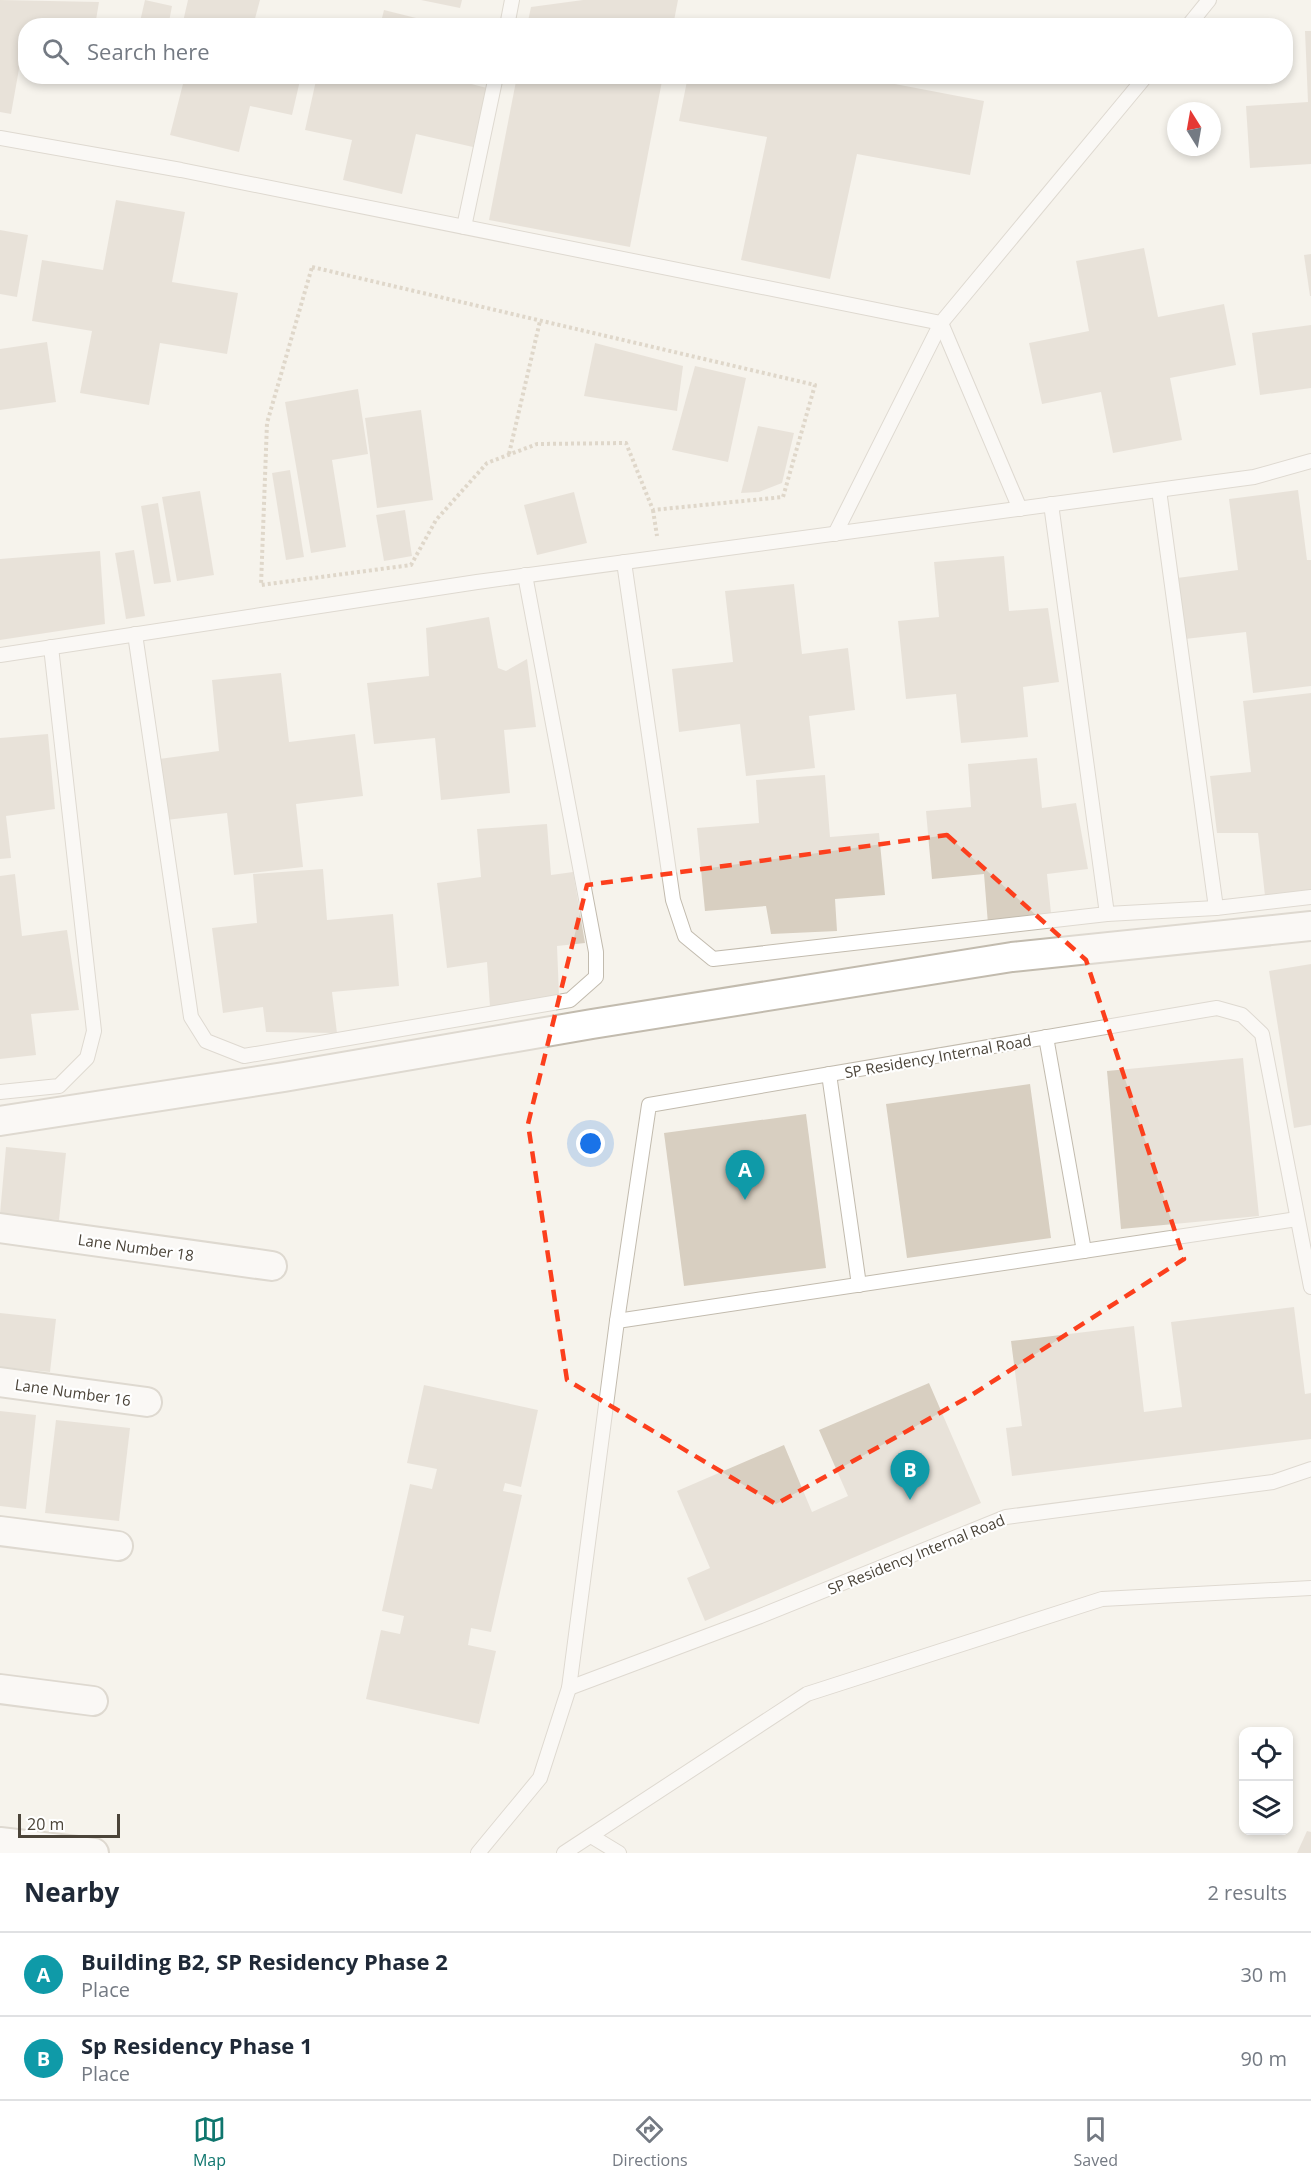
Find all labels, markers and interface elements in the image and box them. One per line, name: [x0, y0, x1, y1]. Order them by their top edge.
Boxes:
search box: [18, 18, 1293, 84]
icon: search: [39, 35, 72, 68]
text: Search here: [87, 36, 210, 66]
north arrow: [1167, 102, 1221, 156]
street label: SP Residency Internal Road: [843, 1030, 1033, 1082]
your location: [576, 1129, 605, 1158]
pin: A: [726, 1150, 764, 1200]
street label: Lane Number 18: [77, 1229, 195, 1265]
street label: Lane Number 16: [14, 1374, 132, 1410]
pin: B: [890, 1450, 930, 1500]
street label: SP Residency Internal Road: [824, 1509, 1008, 1599]
map controls: [1239, 1727, 1293, 1835]
button: locate: [1239, 1727, 1293, 1781]
button: layers: [1239, 1781, 1293, 1835]
scale bar: [18, 1811, 120, 1838]
text: 20 m: [27, 1813, 64, 1835]
text: Nearby: [24, 1874, 119, 1910]
text: 2 results: [1207, 1879, 1287, 1906]
text: Building B2, SP Residency Phase 2: [81, 1946, 448, 1976]
text: A: [37, 1961, 50, 1988]
text: 30 m: [1240, 1961, 1287, 1988]
text: Place: [81, 1976, 130, 2003]
text: Sp Residency Phase 1: [81, 2030, 313, 2060]
text: B: [37, 2045, 50, 2072]
text: 90 m: [1240, 2045, 1287, 2072]
text: Place: [81, 2060, 130, 2087]
tab: Map: [193, 2113, 226, 2171]
tab: Directions: [612, 2113, 688, 2171]
tab: Saved: [1074, 2113, 1118, 2171]

